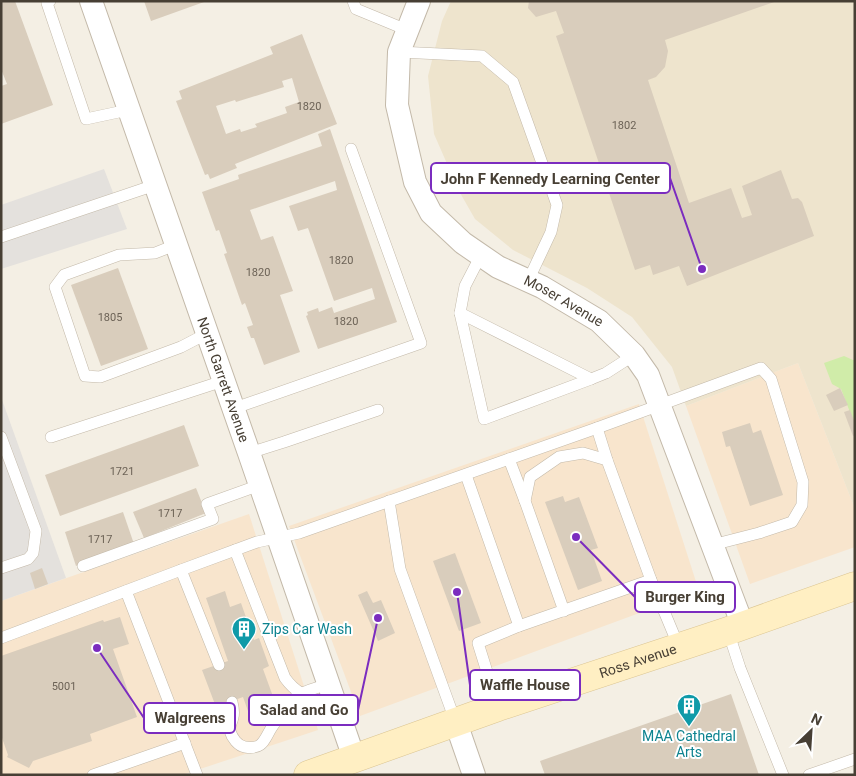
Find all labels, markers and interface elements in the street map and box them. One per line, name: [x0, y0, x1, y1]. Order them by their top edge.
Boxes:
house number: 1820: [297, 100, 321, 113]
house number: 1802: [612, 119, 636, 132]
callout: John F Kennedy Learning Center: [431, 163, 670, 193]
text: John F Kennedy Learning Center: [440, 170, 660, 188]
house number: 1820: [329, 254, 353, 267]
house number: 1820: [246, 266, 270, 279]
street label: Moser Avenue: [521, 272, 606, 330]
house number: 1805: [98, 311, 122, 324]
street label: North Garrett Avenue: [194, 315, 253, 444]
house number: 1820: [334, 315, 358, 328]
house number: 1721: [110, 465, 134, 478]
house number: 1717: [158, 507, 182, 520]
house number: 1717: [88, 533, 112, 546]
callout: Burger King: [635, 582, 735, 612]
text: Burger King: [645, 588, 725, 606]
building icon: Zips Car Wash: [231, 616, 257, 650]
place label: Zips Car Wash: [262, 621, 352, 637]
street label: Ross Avenue: [597, 641, 678, 681]
callout: Waffle House: [470, 670, 580, 700]
text: Waffle House: [480, 676, 570, 694]
house number: 5001: [52, 680, 76, 693]
building icon: MAA Cathedral Arts: [676, 693, 702, 727]
callout: Salad and Go: [249, 695, 358, 725]
text: Salad and Go: [260, 701, 348, 719]
callout: Walgreens: [144, 703, 235, 733]
north arrow: [786, 706, 836, 756]
text: Walgreens: [154, 709, 226, 727]
text: N: [809, 710, 824, 729]
place label: MAA Cathedral Arts: [642, 728, 736, 760]

